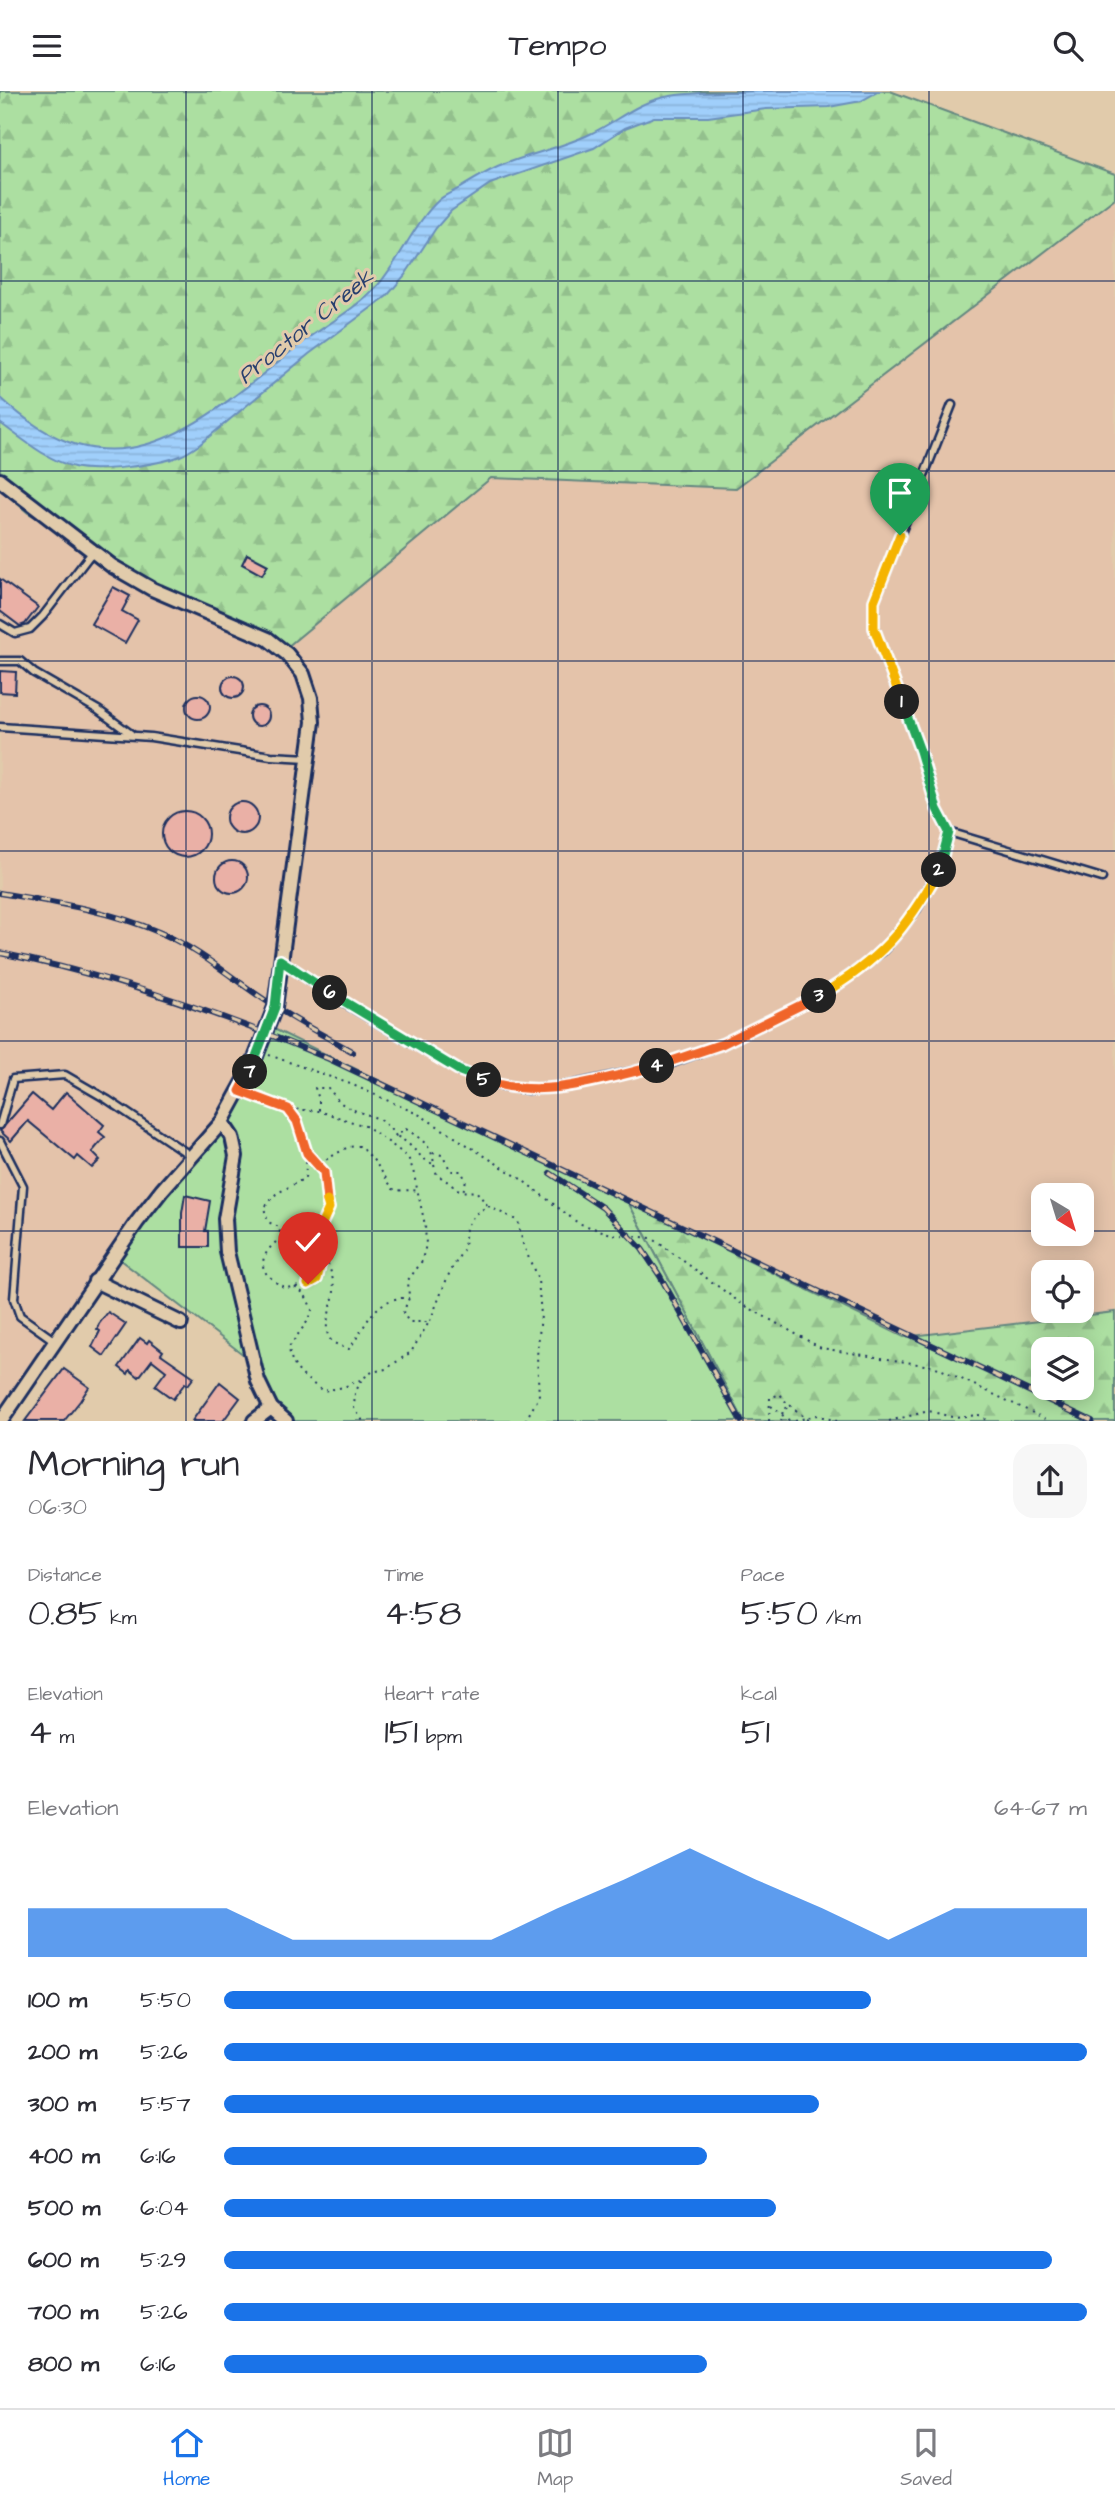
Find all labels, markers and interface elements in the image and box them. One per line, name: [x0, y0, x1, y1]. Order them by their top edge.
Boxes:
text: Tempo: [509, 23, 606, 68]
icon: menu: [28, 27, 66, 65]
icon: search: [1049, 27, 1087, 65]
water label: Proctor Creek: [231, 261, 381, 392]
pin: [870, 463, 930, 535]
icon: arrive: [881, 474, 919, 512]
pin: 1: [884, 685, 920, 719]
text: 1: [900, 688, 903, 715]
pin: 2: [922, 853, 956, 887]
text: 2: [933, 856, 944, 883]
pin: 6: [312, 975, 348, 1011]
text: 6: [324, 979, 335, 1006]
pin: 3: [802, 979, 836, 1013]
text: 3: [814, 982, 823, 1009]
pin: 4: [640, 1049, 674, 1083]
text: 4: [650, 1052, 663, 1079]
pin: 7: [232, 1055, 268, 1089]
text: 7: [244, 1058, 255, 1085]
pin: 5: [466, 1063, 502, 1097]
text: 5: [477, 1066, 490, 1093]
north arrow: [1031, 1183, 1094, 1246]
map controls: [1031, 1183, 1094, 1400]
pin: [278, 1212, 338, 1284]
icon: check: [289, 1223, 327, 1261]
button: locate: [1031, 1260, 1094, 1323]
button: layers: [1031, 1337, 1094, 1400]
text: Morning run: [28, 1439, 240, 1491]
button: share: [1013, 1444, 1087, 1518]
text: 06:30: [28, 1491, 87, 1523]
text: Distance: [28, 1562, 102, 1589]
text: Time: [384, 1562, 424, 1589]
text: Pace: [741, 1562, 785, 1589]
text: 0.85: [28, 1589, 102, 1638]
text: 4:58: [384, 1589, 461, 1638]
text: 5:50: [741, 1589, 818, 1638]
text: km: [102, 1605, 137, 1632]
text: /km: [818, 1605, 861, 1632]
text: Elevation: [28, 1681, 103, 1708]
text: Heart rate: [384, 1681, 480, 1708]
text: kcal: [741, 1681, 777, 1708]
text: 4: [28, 1708, 52, 1757]
text: 151: [384, 1708, 418, 1757]
text: 51: [741, 1708, 770, 1757]
text: m: [52, 1724, 74, 1751]
text: bpm: [418, 1724, 462, 1751]
text: Elevation: [28, 1792, 119, 1824]
text: 64–67 m: [994, 1792, 1087, 1824]
text: 100 m: [28, 1984, 87, 2016]
text: 5:50: [140, 1984, 191, 2016]
text: 200 m: [28, 2036, 97, 2068]
text: 5:26: [140, 2036, 188, 2068]
text: 300 m: [28, 2088, 96, 2120]
text: 5:57: [140, 2088, 191, 2120]
text: 400 m: [28, 2140, 100, 2172]
text: 6:16: [140, 2140, 176, 2172]
text: 500 m: [28, 2192, 100, 2224]
text: 6:04: [140, 2192, 188, 2224]
text: 600 m: [28, 2244, 99, 2276]
text: 5:29: [140, 2244, 186, 2276]
text: 700 m: [28, 2296, 98, 2328]
text: 5:26: [140, 2296, 188, 2328]
text: 800 m: [28, 2348, 99, 2380]
text: 6:16: [140, 2348, 176, 2380]
tab: Home: [163, 2424, 210, 2493]
tab: Map: [536, 2424, 574, 2493]
tab: Saved: [900, 2424, 952, 2493]

